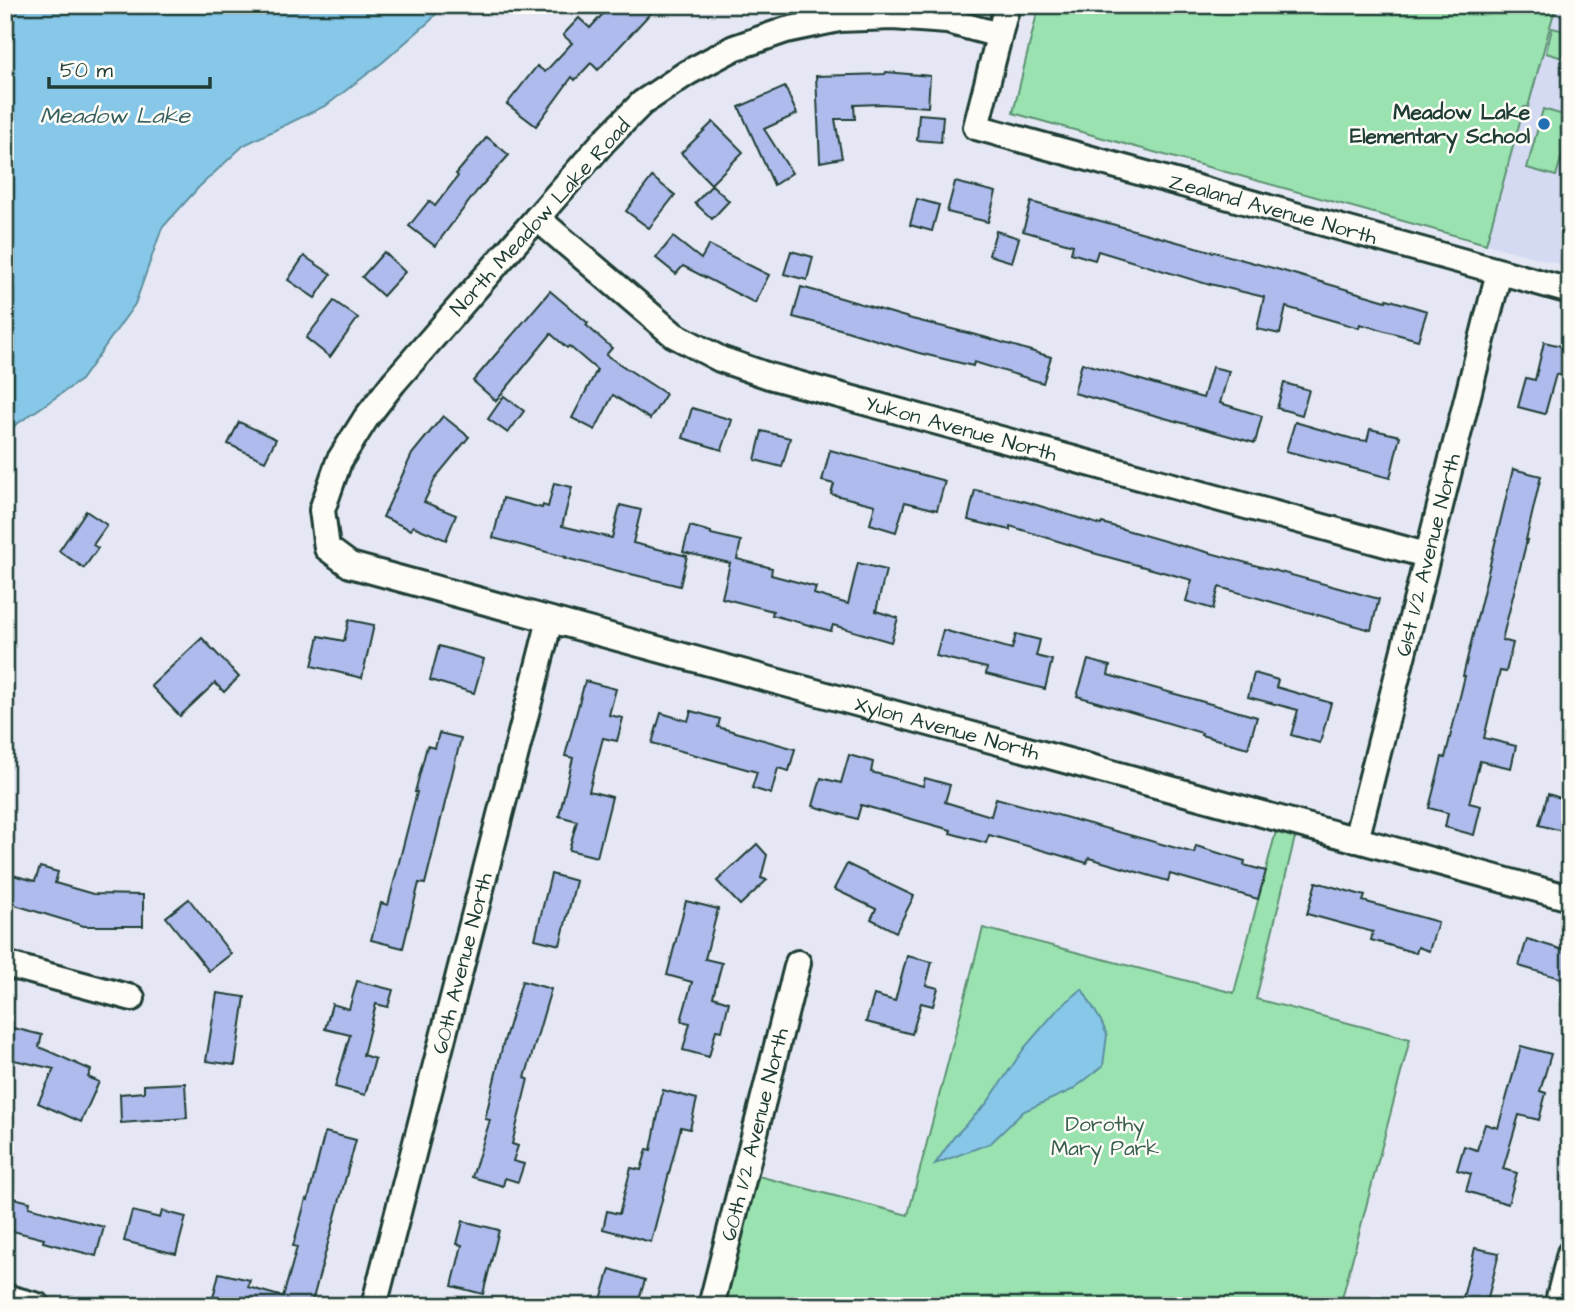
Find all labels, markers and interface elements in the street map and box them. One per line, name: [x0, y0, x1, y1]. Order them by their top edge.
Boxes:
scale bar: [49, 46, 210, 90]
text: 50 m: [60, 56, 114, 85]
place label: Meadow Lake Elementary School: [1350, 98, 1531, 154]
water label: Meadow Lake: [40, 100, 192, 132]
street label: North Meadow Lake Road: [443, 112, 637, 323]
marker: Meadow Lake Elementary School: [1536, 116, 1552, 132]
street label: Zealand Avenue North: [1166, 167, 1381, 252]
street label: Yukon Avenue North: [862, 389, 1061, 469]
street label: 61st 1/2 Avenue North: [1389, 450, 1468, 660]
street label: Xylon Avenue North: [851, 689, 1043, 768]
street label: 60th Avenue North: [425, 869, 500, 1057]
street label: 60th 1/2 Avenue North: [714, 1024, 796, 1244]
park label: Dorothy Mary Park: [1051, 1110, 1159, 1165]

